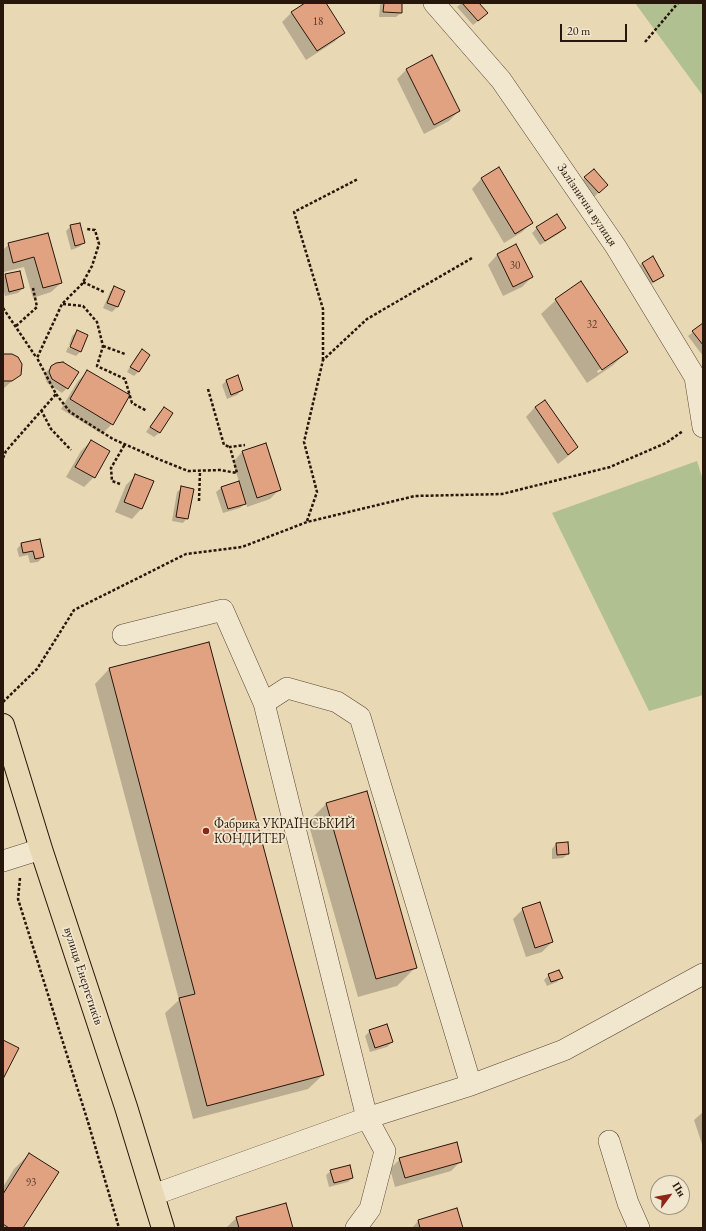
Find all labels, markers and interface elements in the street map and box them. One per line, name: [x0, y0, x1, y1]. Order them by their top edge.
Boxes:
house number: 18: [313, 15, 323, 29]
scale bar: [562, 16, 629, 42]
text: 20 m: [567, 23, 590, 39]
street label: Залізнична вулиця: [554, 161, 620, 249]
house number: 30: [510, 259, 520, 273]
house number: 32: [587, 318, 597, 332]
place label: Фабрика УКРАЇНСЬКИЙ КОНДИТЕР: [214, 816, 355, 847]
marker: Фабрика УКРАЇНСЬКИЙ КОНДИТЕР: [201, 826, 211, 836]
street label: вулиця Енергетиків: [60, 925, 106, 1027]
north arrow: [650, 1175, 690, 1215]
house number: 93: [26, 1176, 36, 1190]
text: Пн: [669, 1179, 689, 1199]

